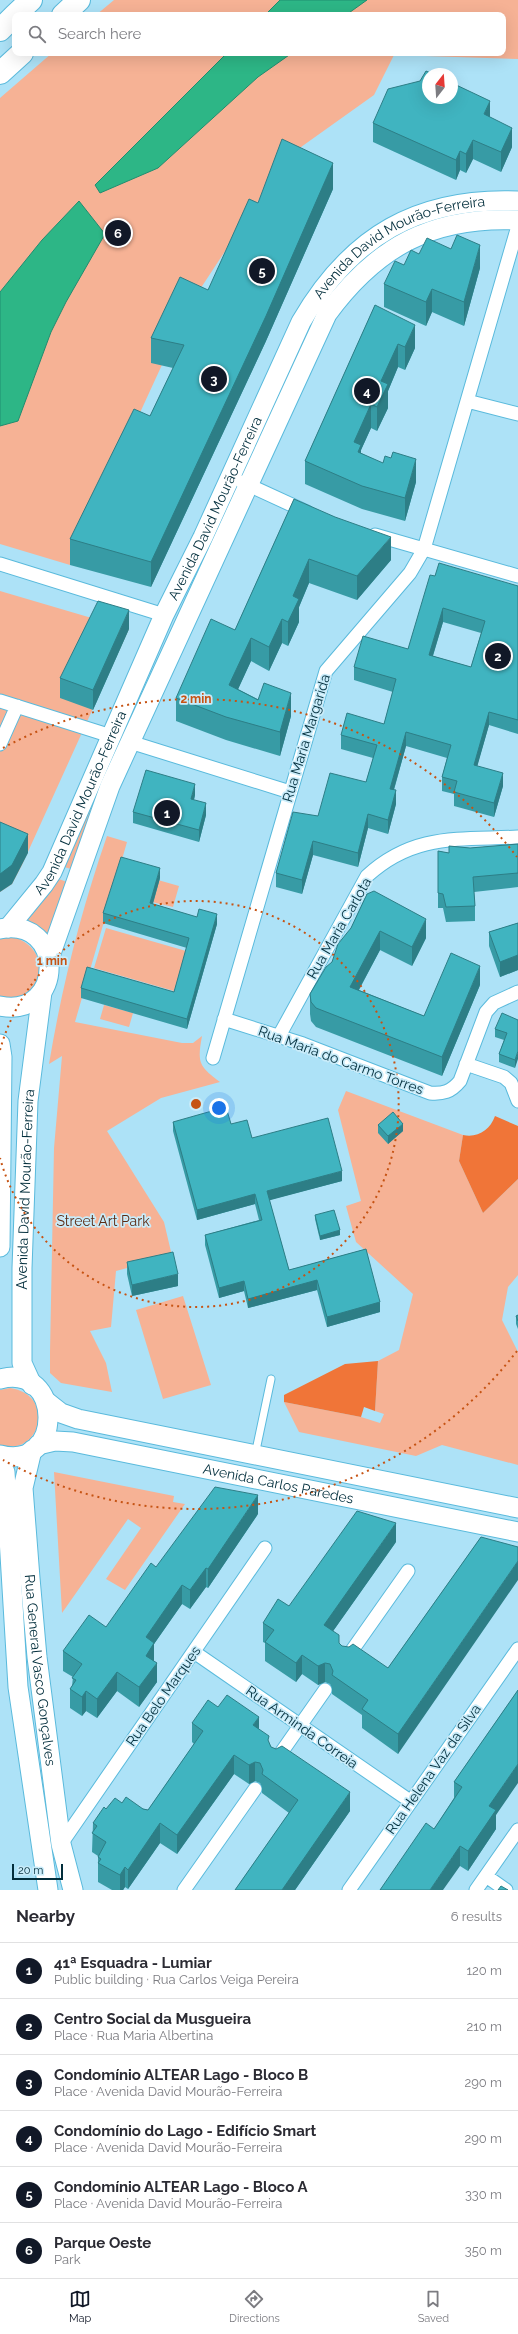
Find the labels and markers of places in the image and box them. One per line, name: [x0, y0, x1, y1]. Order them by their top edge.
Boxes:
pin: 6: [105, 218, 131, 248]
pin: 5: [249, 256, 275, 286]
pin: 3: [201, 364, 227, 394]
pin: 4: [354, 376, 380, 406]
pin: 2: [485, 641, 511, 671]
pin: 1: [154, 798, 180, 828]
centre of rings: [189, 1097, 203, 1111]

